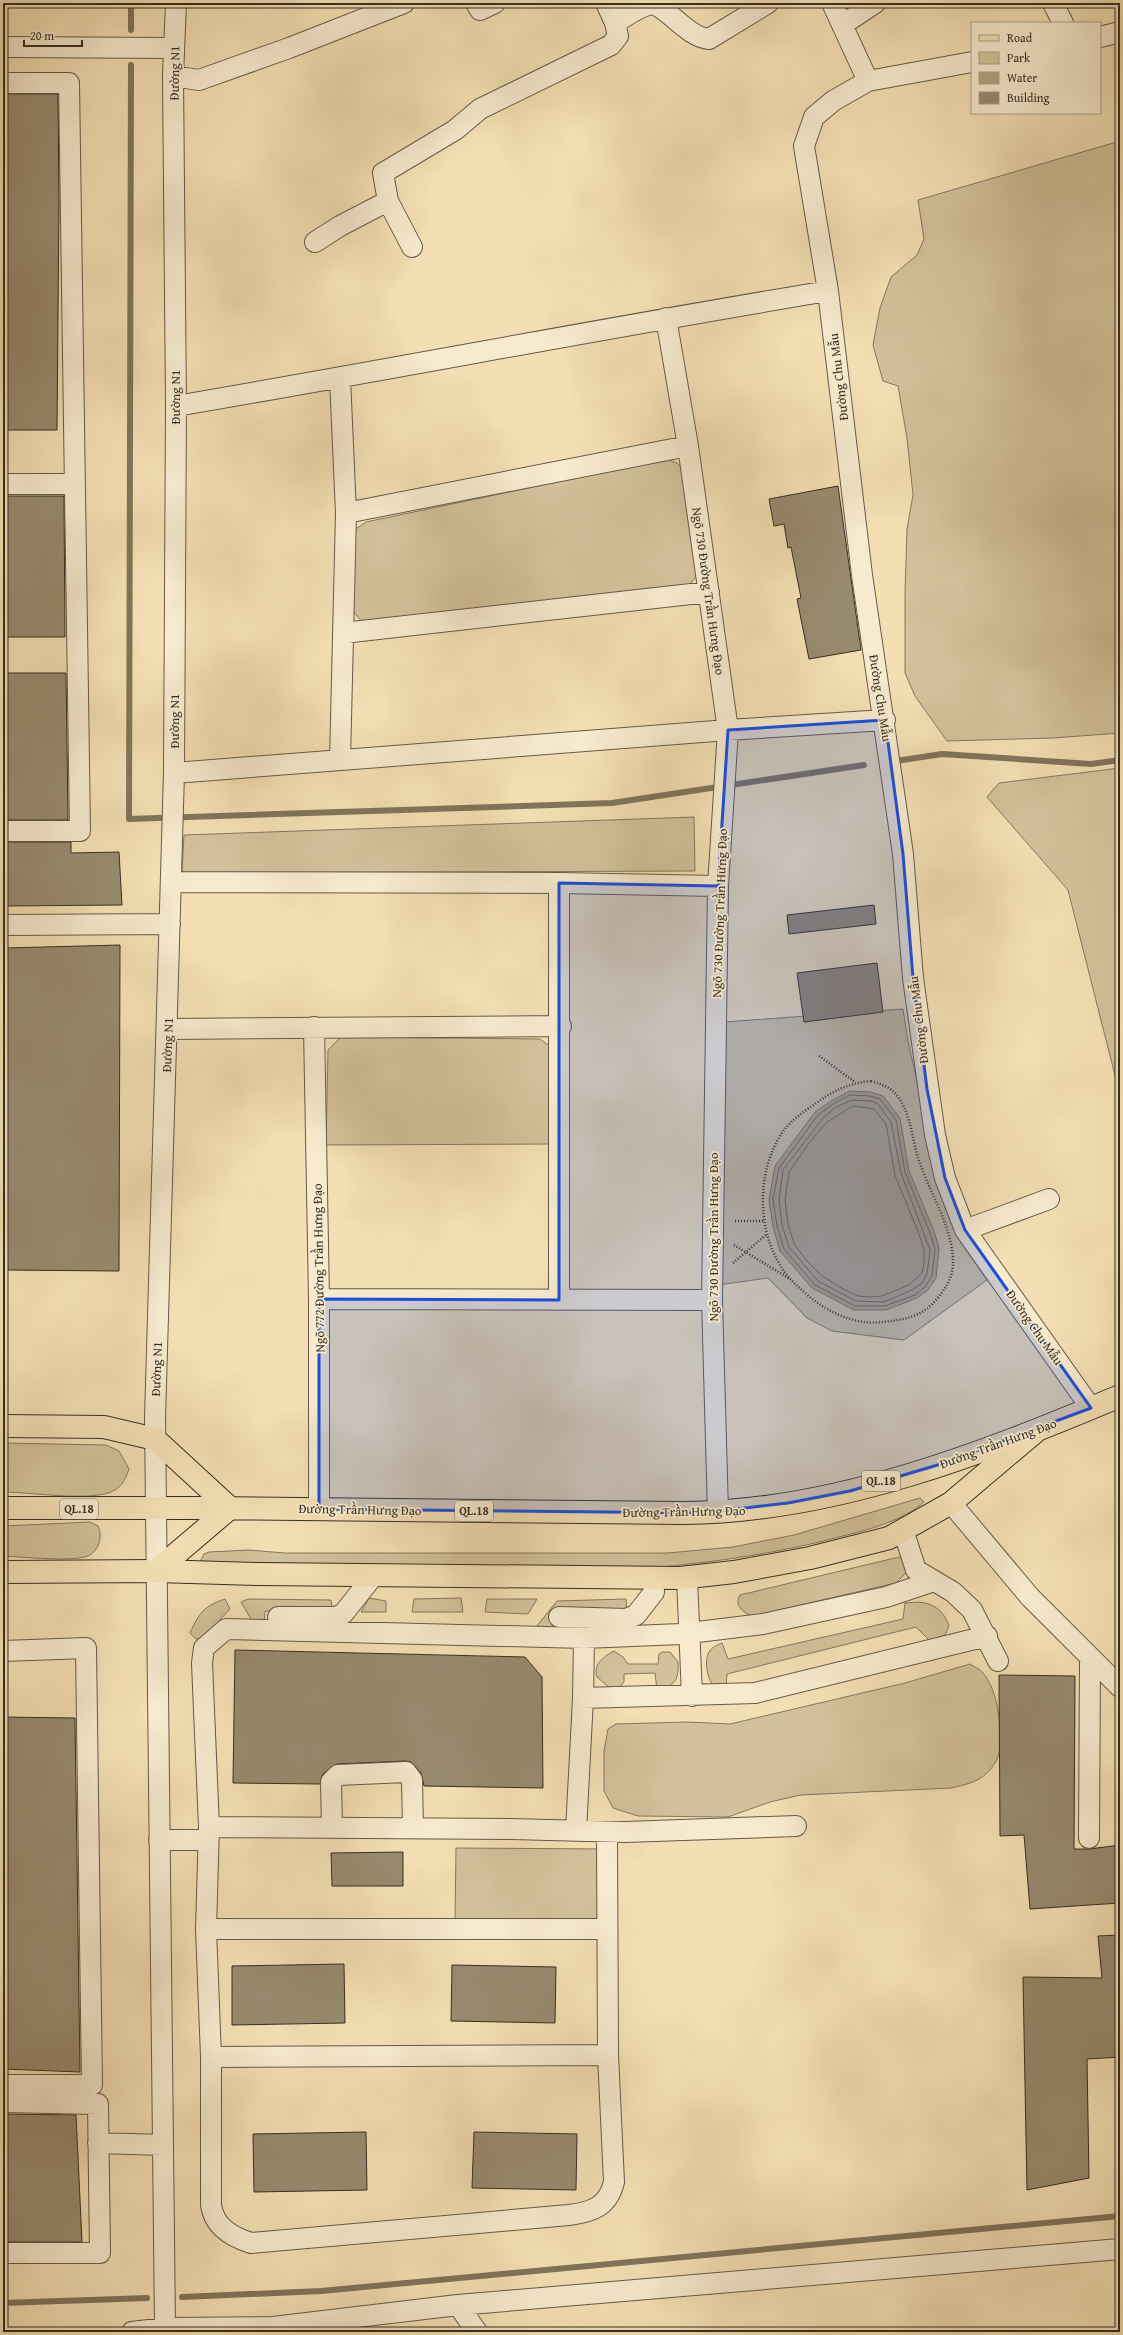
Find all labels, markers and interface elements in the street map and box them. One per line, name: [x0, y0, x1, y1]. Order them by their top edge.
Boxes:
scale bar: [24, 22, 82, 48]
legend: [971, 22, 1101, 114]
text: 20 m: [30, 27, 54, 44]
text: Road: [1007, 29, 1033, 46]
street label: Đường N1: [165, 45, 184, 101]
text: Park: [1007, 49, 1031, 66]
text: Water: [1007, 69, 1037, 86]
text: Building: [1007, 89, 1050, 106]
street label: Đường Chu Mẫu: [824, 332, 853, 422]
street label: Đường N1: [166, 370, 185, 424]
street label: Ngõ 730 Đường Trần Hưng Đạo: [687, 506, 730, 677]
street label: Đường Chu Mẫu: [864, 653, 897, 743]
street label: Đường N1: [165, 694, 184, 748]
street label: Ngõ 730 Đường Trần Hưng Đạo: [707, 828, 732, 998]
street label: Đường Chu Mẫu: [904, 975, 933, 1065]
street label: Đường N1: [157, 1017, 178, 1073]
street label: Ngõ 730 Đường Trần Hưng Đạo: [704, 1152, 723, 1322]
street label: Ngõ 772 Đường Trần Hưng Đạo: [308, 1183, 329, 1353]
street label: Đường Chu Mẫu: [1002, 1286, 1068, 1369]
street label: Đường N1: [146, 1341, 167, 1397]
street label: Đường Trần Hưng Đạo: [937, 1413, 1060, 1473]
road number: QL.18: [862, 1471, 900, 1491]
road number: QL.18: [60, 1499, 98, 1519]
street label: Đường Trần Hưng Đạo: [298, 1499, 422, 1520]
road number: QL.18: [455, 1501, 493, 1521]
street label: Đường Trần Hưng Đạo: [622, 1501, 746, 1522]

